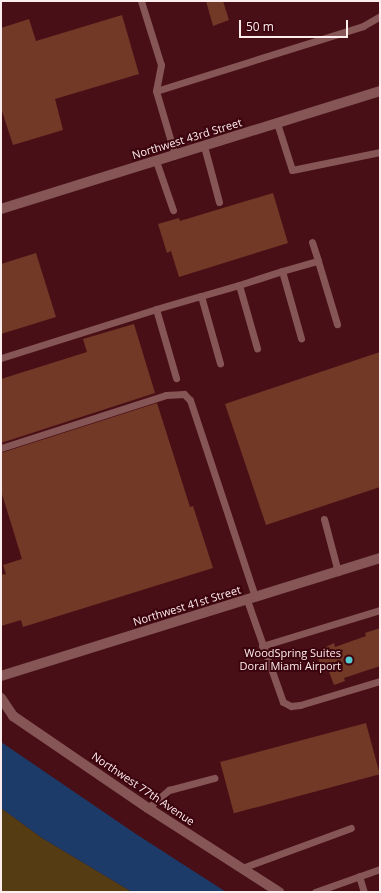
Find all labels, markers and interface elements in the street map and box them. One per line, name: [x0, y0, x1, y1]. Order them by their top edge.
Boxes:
scale bar: [241, 12, 350, 38]
text: 50 m: [246, 18, 274, 35]
street label: Northwest 43rd Street: [130, 116, 244, 162]
street label: Northwest 41st Street: [131, 583, 243, 629]
place label: WoodSpring Suites Doral Miami Airport: [240, 647, 341, 673]
marker: WoodSpring Suites Doral Miami Airport: [344, 655, 354, 665]
street label: Northwest 77th Avenue: [89, 750, 197, 828]

